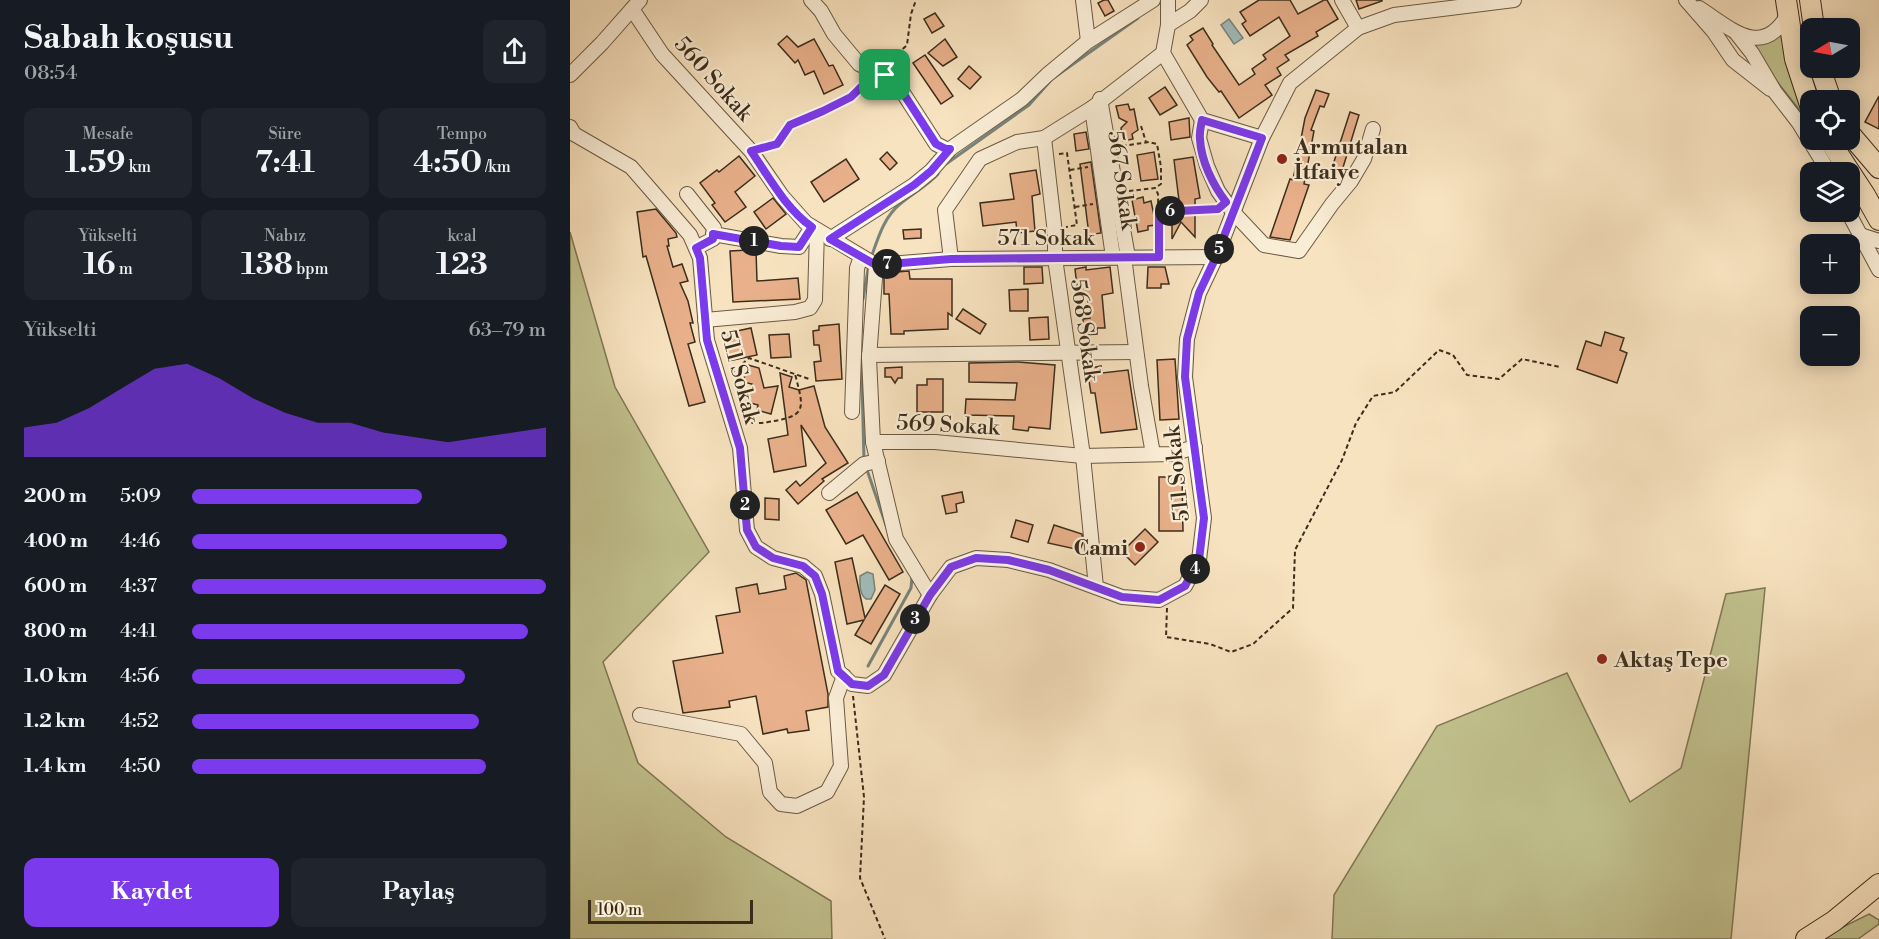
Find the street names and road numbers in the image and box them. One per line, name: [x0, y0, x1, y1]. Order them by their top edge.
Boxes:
street label: 560 Sokak: [668, 31, 759, 128]
street label: 567 Sokak: [1101, 129, 1142, 233]
street label: 571 Sokak: [997, 225, 1096, 252]
street label: 568 Sokak: [1064, 277, 1105, 385]
street label: 511 Sokak: [714, 326, 765, 428]
street label: 569 Sokak: [896, 409, 1002, 442]
street label: 511 Sokak: [1159, 423, 1196, 523]

